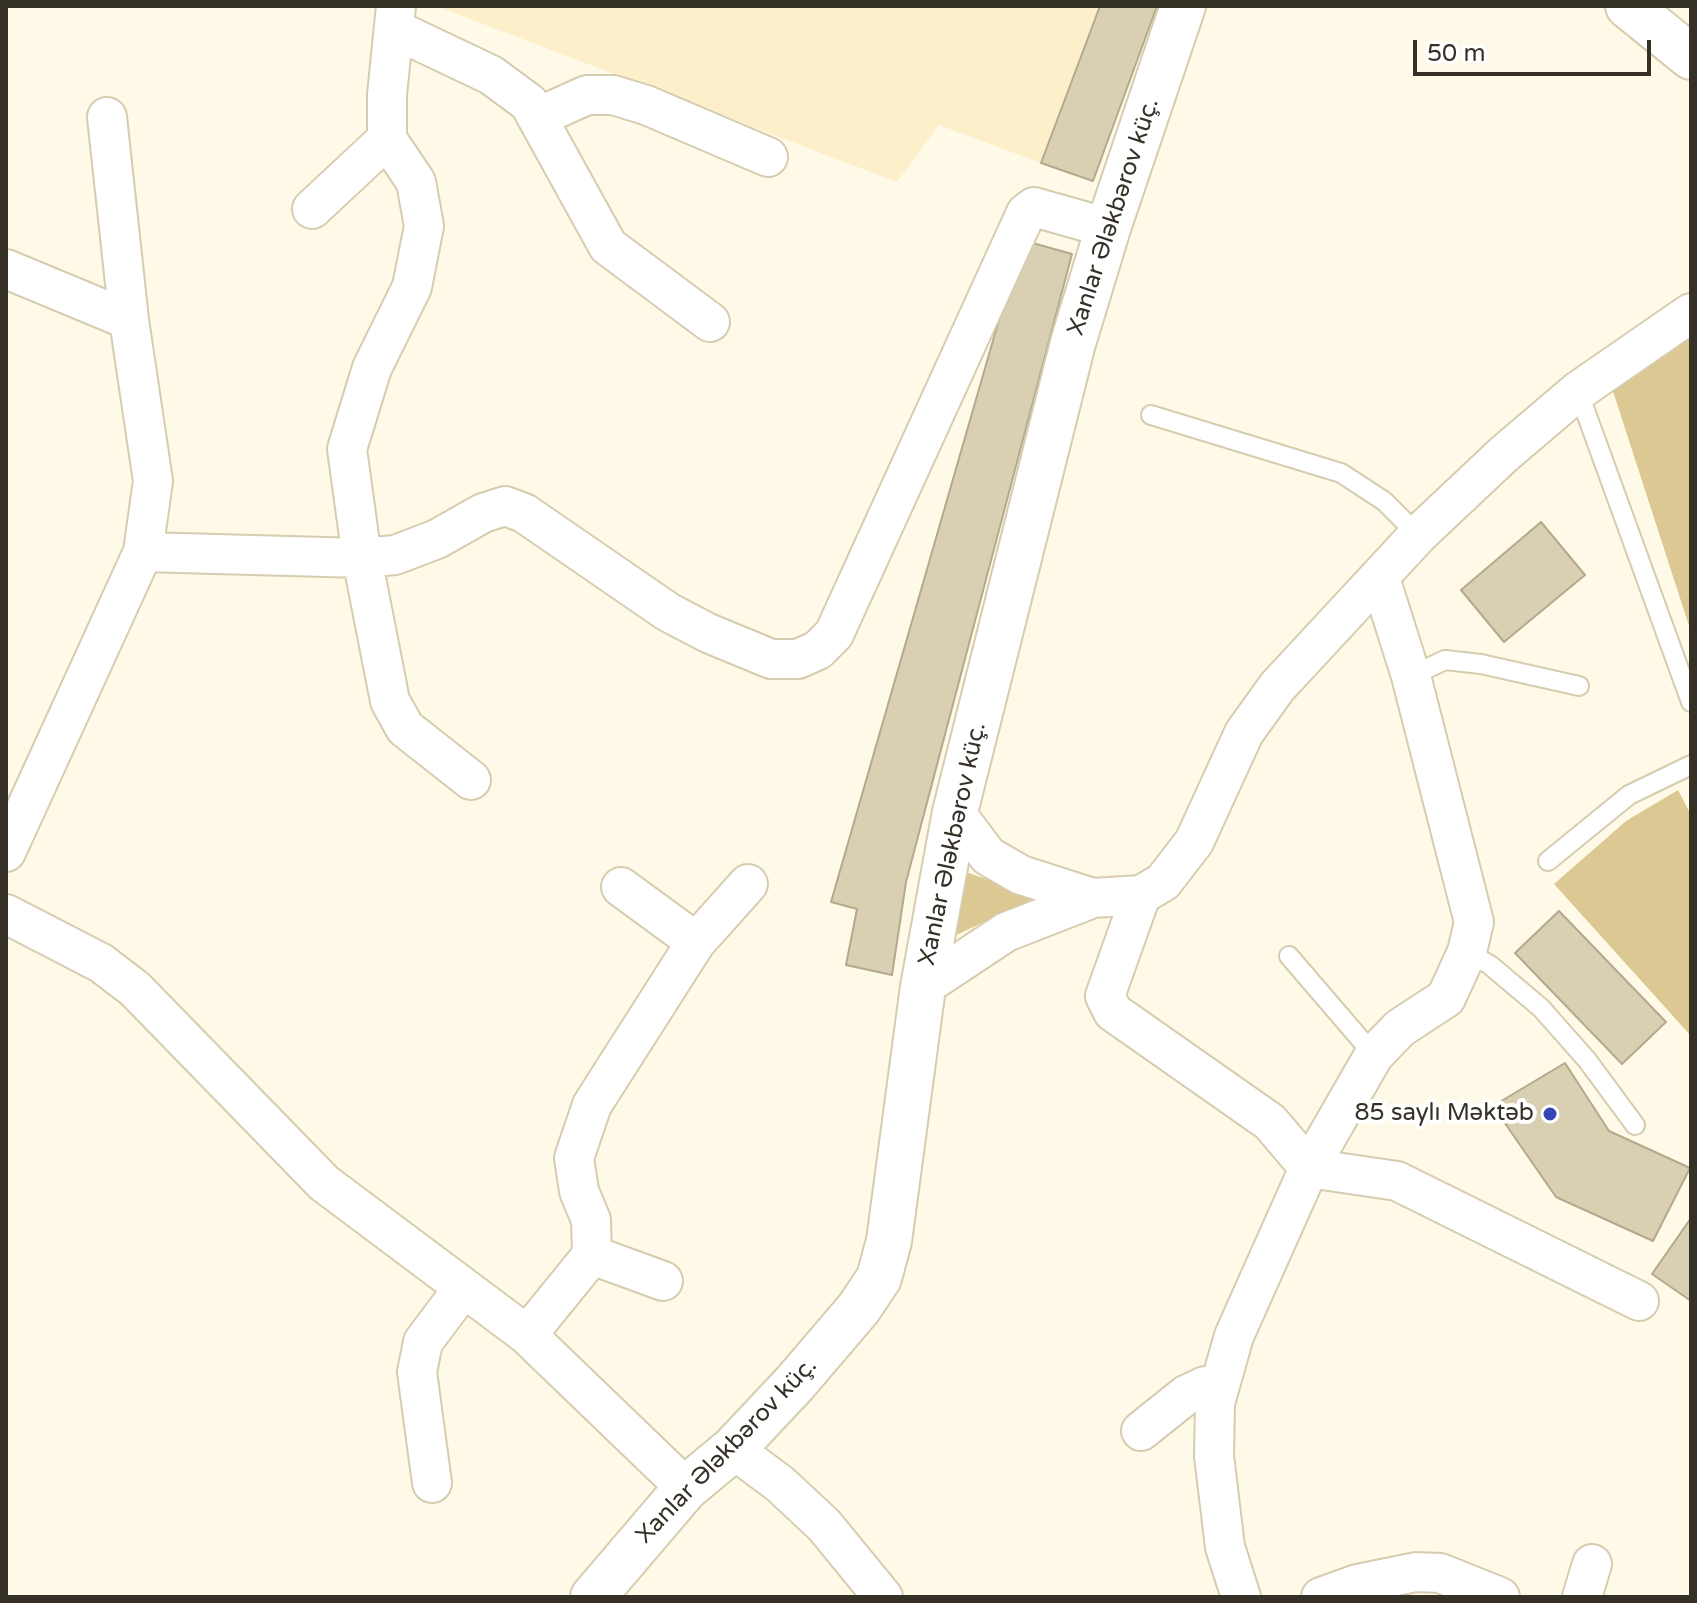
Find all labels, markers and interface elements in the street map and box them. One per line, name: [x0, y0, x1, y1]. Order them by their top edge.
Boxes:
scale bar: [1417, 24, 1655, 74]
text: 50 m: [1427, 39, 1485, 68]
street label: Xanlar Ələkbərov küç.: [1062, 95, 1166, 339]
street label: Xanlar Ələkbərov küç.: [913, 720, 993, 968]
place label: 85 saylı Məktəb: [1355, 1100, 1534, 1128]
marker: 85 saylı Məktəb: [1541, 1105, 1559, 1123]
street label: Xanlar Ələkbərov küç.: [631, 1352, 823, 1550]

